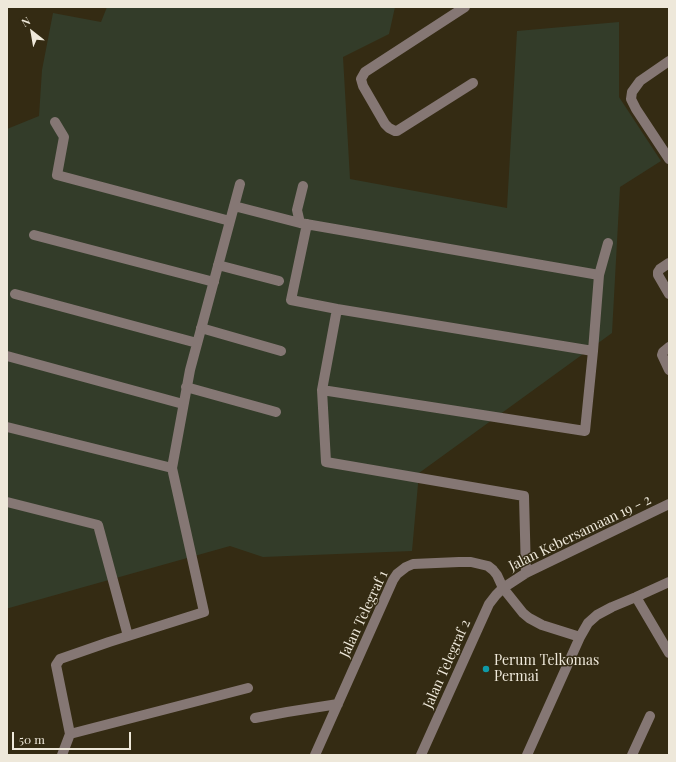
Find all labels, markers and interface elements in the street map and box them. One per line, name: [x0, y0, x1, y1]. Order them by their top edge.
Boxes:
north arrow: [12, 12, 52, 52]
text: N: [18, 13, 33, 30]
street label: Jalan Kebersamaan 19 - 2: [506, 491, 654, 575]
street label: Jalan Telegraf 1: [337, 568, 391, 660]
street label: Jalan Telegraf 2: [420, 617, 474, 711]
place label: Perum Telkomas Permai: [494, 653, 599, 686]
marker: Perum Telkomas Permai: [481, 664, 491, 674]
scale bar: [14, 724, 133, 750]
text: 50 m: [19, 731, 45, 747]

